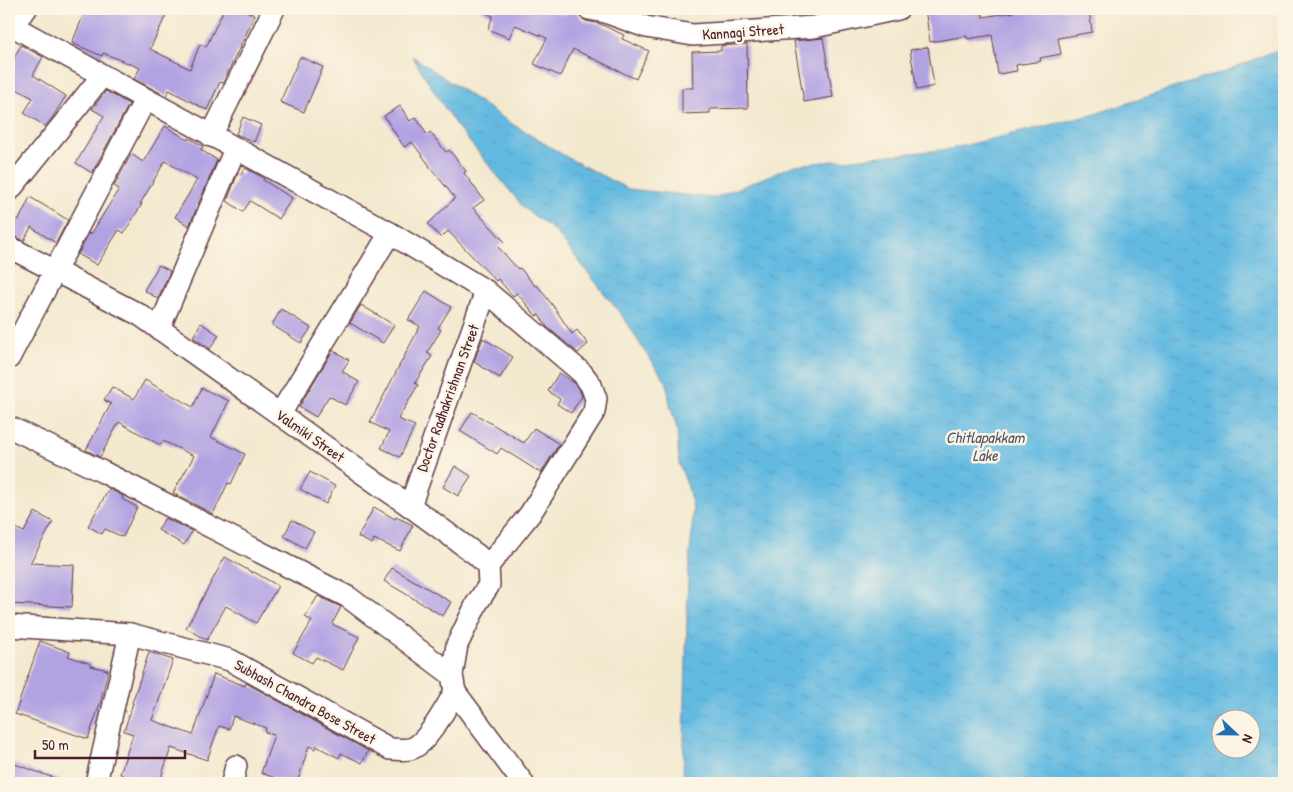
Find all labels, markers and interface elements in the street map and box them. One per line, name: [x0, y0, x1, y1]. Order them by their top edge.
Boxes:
street label: Kannagi Street: [702, 18, 785, 45]
street label: Doctor Radhakrishnan Street: [411, 320, 484, 474]
street label: Valmiki Street: [272, 404, 350, 468]
water label: Chitlapakkam Lake: [946, 426, 1025, 466]
street label: Subhash Chandra Bose Street: [231, 654, 380, 750]
north arrow: [1210, 710, 1260, 760]
scale bar: [35, 727, 185, 759]
text: N: [1238, 732, 1259, 747]
text: 50 m: [42, 734, 69, 755]

